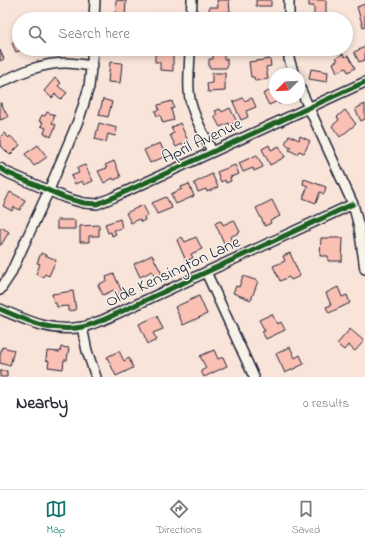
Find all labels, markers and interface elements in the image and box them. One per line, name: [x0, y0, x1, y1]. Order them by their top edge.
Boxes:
search box: [12, 12, 353, 56]
icon: search: [26, 23, 48, 45]
text: Search here: [58, 23, 130, 45]
north arrow: [269, 68, 305, 104]
street label: April Avenue: [158, 111, 247, 171]
street label: Olde Kensington Lane: [102, 230, 246, 316]
text: Nearby: [16, 391, 68, 416]
text: 0 results: [303, 394, 349, 413]
tab: Map: [45, 498, 67, 538]
tab: Directions: [156, 498, 202, 538]
tab: Saved: [292, 498, 320, 538]

